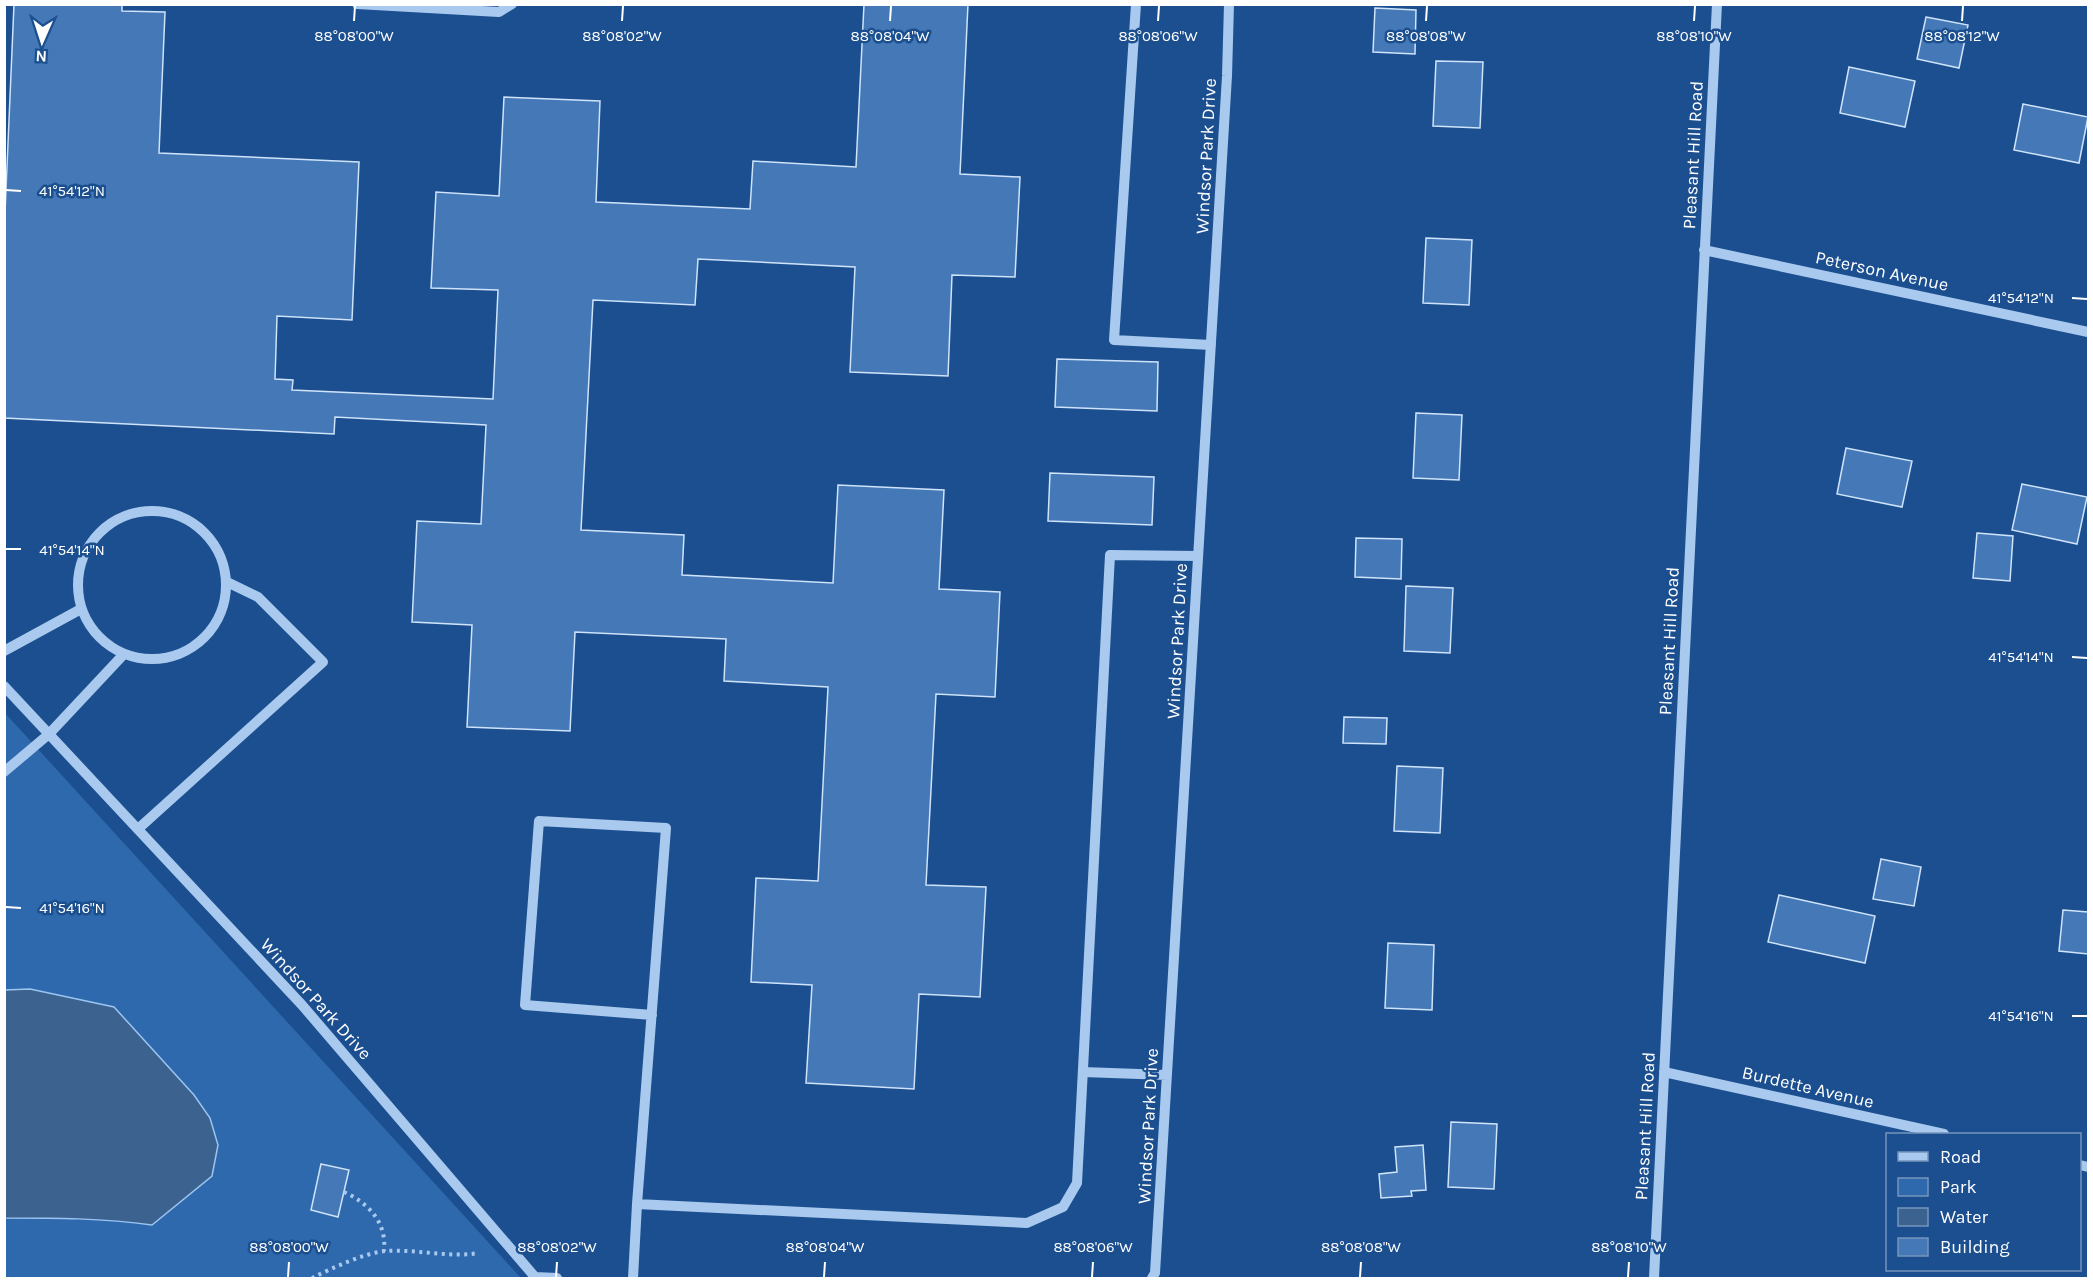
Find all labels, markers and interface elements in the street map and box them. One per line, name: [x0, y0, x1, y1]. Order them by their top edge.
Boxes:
north arrow: [12, 12, 72, 72]
text: 88°08'00"W: [314, 27, 394, 45]
text: 88°08'02"W: [582, 27, 662, 45]
text: 88°08'04"W: [851, 27, 930, 45]
text: 88°08'06"W: [1118, 27, 1198, 45]
text: 88°08'08"W: [1386, 27, 1466, 45]
text: 88°08'10"W: [1656, 27, 1732, 45]
text: 88°08'12"W: [1924, 27, 2000, 45]
text: N: [35, 47, 47, 66]
street label: Windsor Park Drive: [1191, 78, 1221, 234]
street label: Pleasant Hill Road: [1678, 80, 1708, 230]
text: 41°54'12"N: [39, 182, 105, 200]
street label: Peterson Avenue: [1813, 246, 1951, 296]
text: 41°54'12"N: [1988, 289, 2054, 307]
text: 41°54'14"N: [39, 541, 105, 559]
street label: Windsor Park Drive: [1162, 563, 1192, 719]
street label: Pleasant Hill Road: [1654, 566, 1684, 716]
text: 41°54'14"N: [1988, 648, 2054, 666]
text: 41°54'16"N: [39, 899, 105, 917]
street label: Windsor Park Drive: [256, 934, 376, 1064]
text: 41°54'16"N: [1988, 1007, 2054, 1025]
street label: Windsor Park Drive: [1133, 1048, 1163, 1204]
street label: Pleasant Hill Road: [1630, 1051, 1660, 1201]
street label: Burdette Avenue: [1740, 1061, 1876, 1113]
legend: [1886, 1133, 2081, 1271]
text: Road: [1940, 1146, 1981, 1168]
text: Park: [1940, 1176, 1977, 1198]
text: Water: [1940, 1206, 1988, 1228]
text: Building: [1940, 1236, 2010, 1258]
text: 88°08'00"W: [249, 1238, 329, 1256]
text: 88°08'02"W: [517, 1238, 597, 1256]
text: 88°08'04"W: [786, 1238, 865, 1256]
text: 88°08'06"W: [1053, 1238, 1133, 1256]
text: 88°08'08"W: [1321, 1238, 1401, 1256]
text: 88°08'10"W: [1591, 1238, 1667, 1256]

